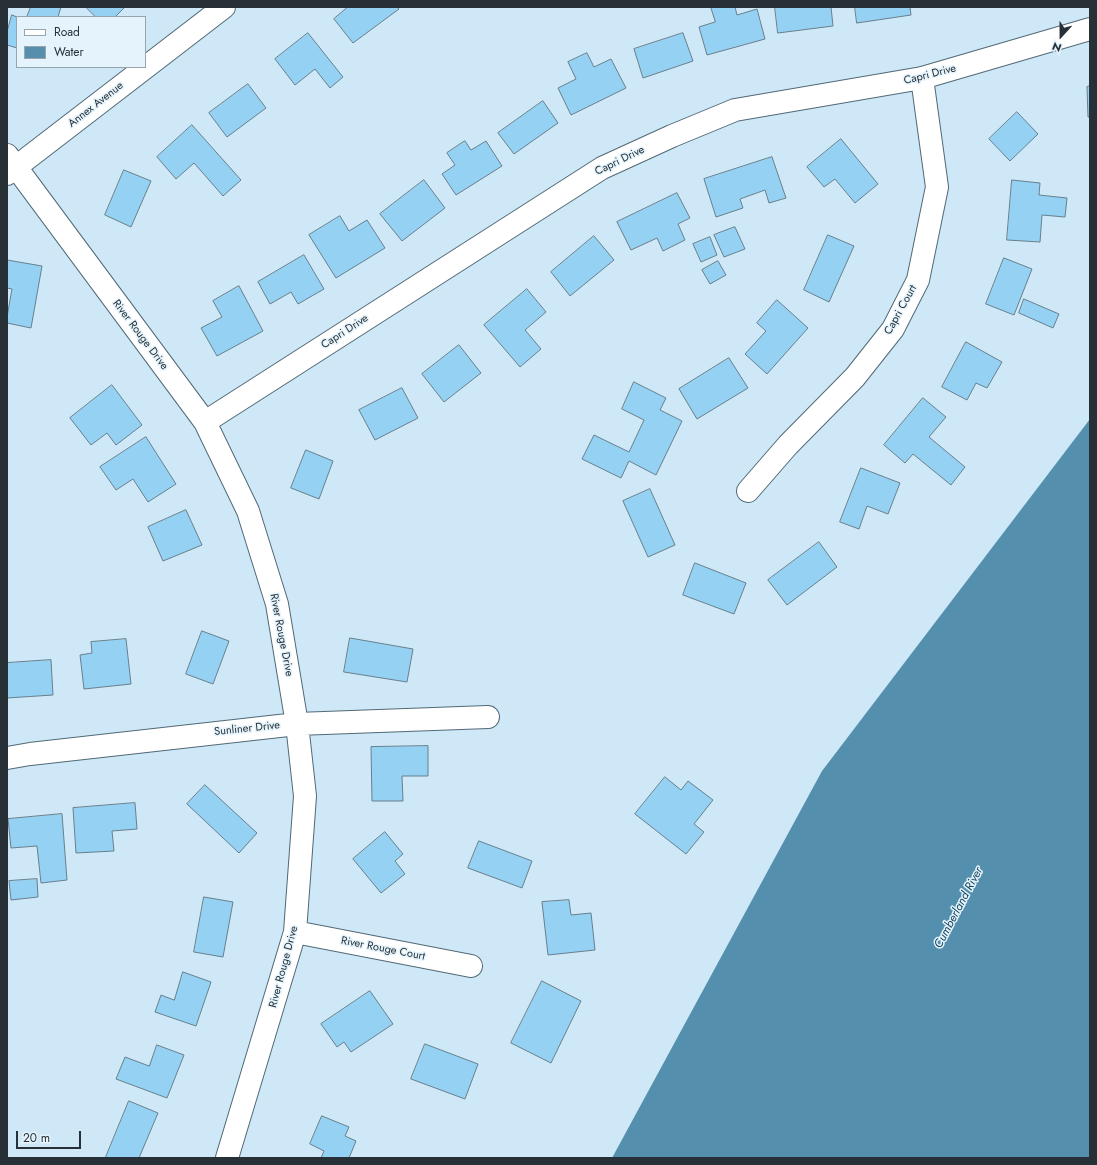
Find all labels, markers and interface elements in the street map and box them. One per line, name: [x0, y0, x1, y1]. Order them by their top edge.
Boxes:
legend: [16, 16, 146, 68]
north arrow: [1041, 16, 1081, 56]
text: Road: [54, 23, 80, 41]
text: N: [1050, 38, 1064, 56]
text: Water: [54, 43, 84, 61]
street label: Capri Drive: [902, 62, 958, 88]
street label: Annex Avenue: [66, 79, 126, 131]
street label: Capri Drive: [593, 143, 647, 179]
street label: Capri Court: [882, 283, 920, 337]
street label: River Rouge Drive: [109, 297, 171, 373]
street label: Capri Drive: [319, 312, 371, 352]
street label: River Rouge Drive: [267, 592, 295, 678]
street label: Sunliner Drive: [214, 719, 280, 739]
water label: Cumberland River: [932, 865, 986, 951]
street label: River Rouge Drive: [267, 925, 301, 1009]
street label: River Rouge Court: [340, 934, 426, 964]
scale bar: [18, 1123, 83, 1149]
text: 20 m: [23, 1129, 50, 1147]

